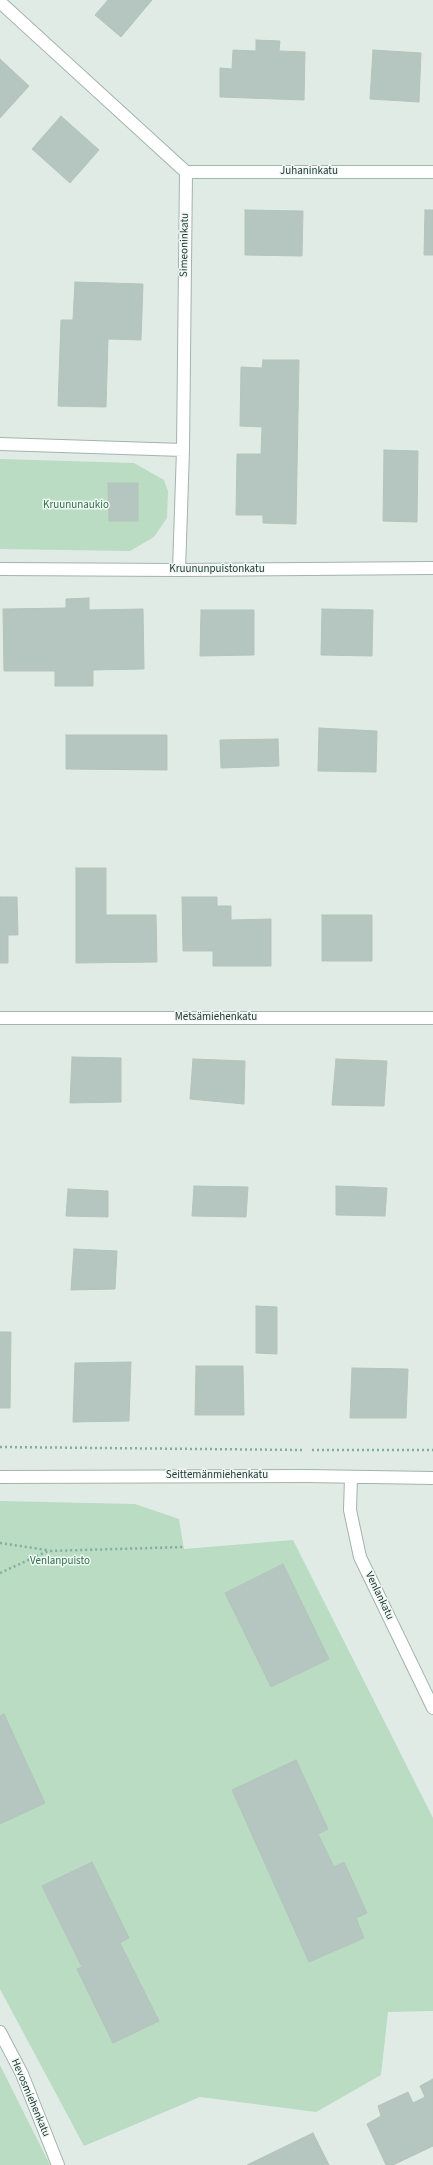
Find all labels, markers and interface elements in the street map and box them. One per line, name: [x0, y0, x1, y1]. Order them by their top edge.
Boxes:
street label: Juhaninkatu: [280, 165, 338, 179]
street label: Simeoninkatu: [178, 213, 192, 277]
park label: Kruununaukio: [43, 499, 109, 513]
street label: Kruununpuistonkatu: [169, 563, 265, 577]
street label: Metsämiehenkatu: [175, 1011, 257, 1025]
street label: Seittemänmiehenkatu: [166, 1469, 268, 1483]
park label: Venlanpuisto: [30, 1555, 90, 1569]
street label: Venlankatu: [362, 1570, 396, 1622]
street label: Hevosmiehenkatu: [8, 2057, 52, 2139]

